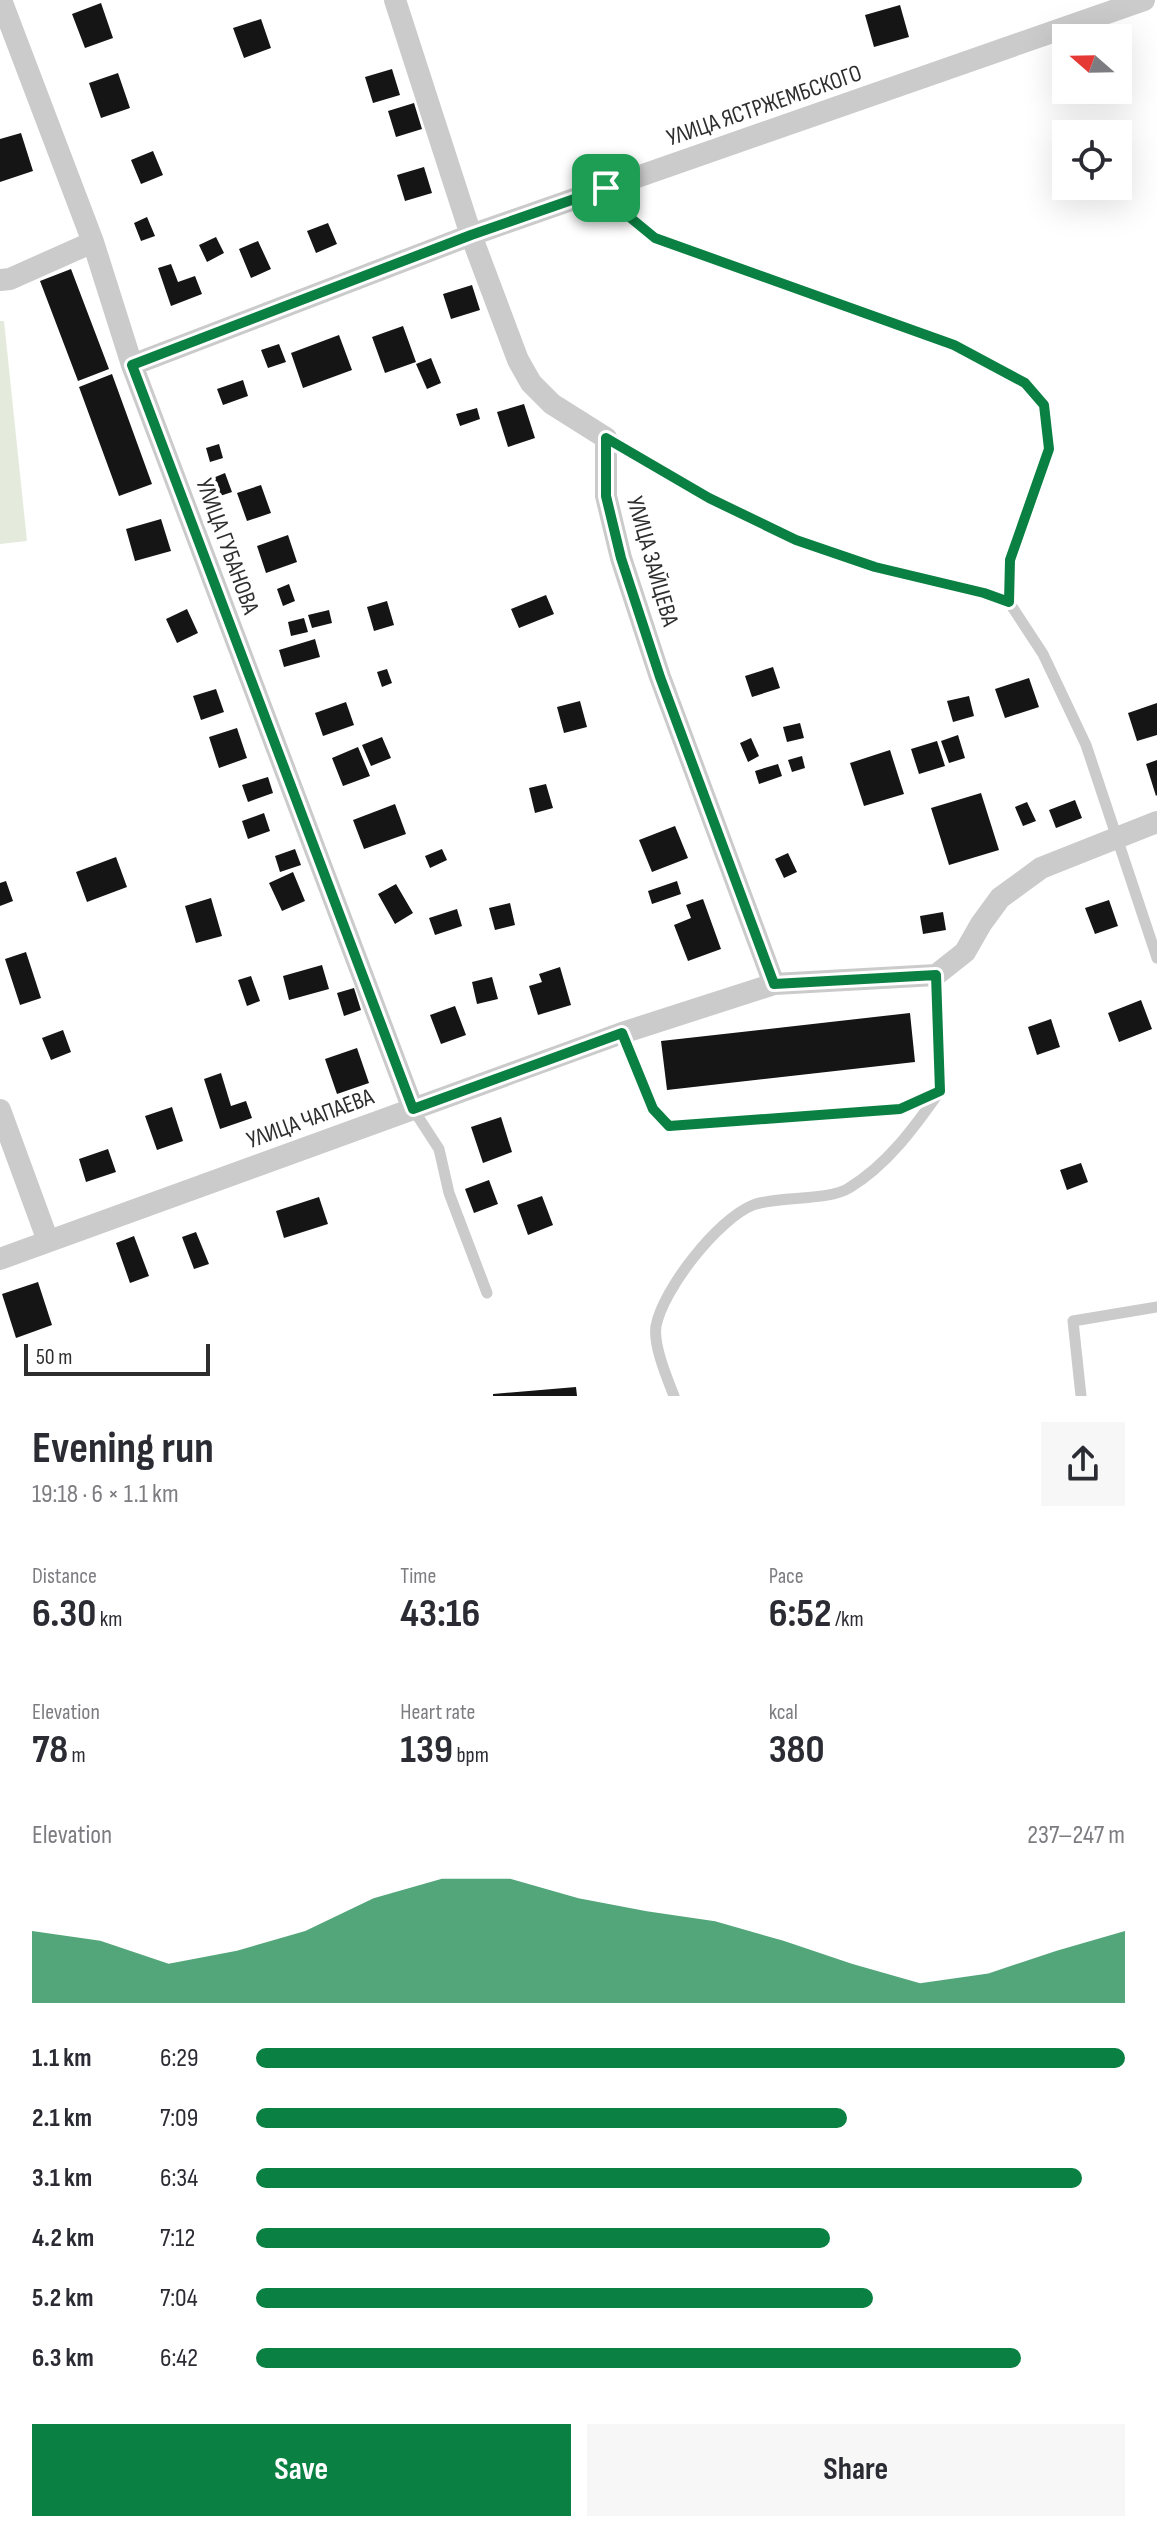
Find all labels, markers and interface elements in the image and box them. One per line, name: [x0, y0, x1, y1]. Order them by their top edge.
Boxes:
north arrow: [1052, 24, 1132, 104]
map controls: [1052, 24, 1132, 200]
street label: УЛИЦА ЯСТРЖЕМБСКОГО: [663, 58, 866, 152]
button: locate: [1052, 120, 1132, 200]
pin: [572, 154, 640, 222]
icon: arrive: [584, 166, 628, 210]
street label: УЛИЦА ГУБАНОВА: [190, 474, 266, 619]
street label: УЛИЦА ЗАЙЦЕВА: [620, 493, 685, 630]
street label: УЛИЦА ЧАПАЕВА: [243, 1082, 378, 1155]
scale bar: [24, 1340, 210, 1376]
text: 50 m: [36, 1344, 72, 1371]
text: Evening run: [32, 1422, 214, 1475]
button: share: [1041, 1422, 1125, 1506]
text: 19:18 · 6 × 1.1 km: [32, 1479, 179, 1510]
text: Distance: [32, 1563, 97, 1590]
text: Time: [400, 1563, 436, 1590]
text: Pace: [769, 1563, 804, 1590]
text: 6.30: [32, 1590, 96, 1638]
text: 43:16: [400, 1590, 480, 1638]
text: 6:52: [769, 1590, 832, 1638]
text: km: [96, 1606, 122, 1633]
text: /km: [832, 1606, 864, 1633]
text: Elevation: [32, 1699, 100, 1726]
text: Heart rate: [400, 1699, 475, 1726]
text: kcal: [769, 1699, 798, 1726]
text: 78: [32, 1726, 68, 1774]
text: 139: [400, 1726, 453, 1774]
text: 380: [769, 1726, 825, 1774]
text: m: [68, 1742, 86, 1769]
text: bpm: [453, 1742, 489, 1769]
text: Elevation: [32, 1820, 112, 1851]
text: 237–247 m: [1027, 1820, 1125, 1851]
text: 1.1 km: [32, 2043, 91, 2074]
text: 6:29: [160, 2043, 199, 2074]
text: 2.1 km: [32, 2103, 92, 2134]
text: 7:09: [160, 2103, 198, 2134]
text: 3.1 km: [32, 2163, 92, 2194]
text: 6:34: [160, 2163, 198, 2194]
text: 4.2 km: [32, 2223, 94, 2254]
text: 7:12: [160, 2223, 195, 2254]
text: 5.2 km: [32, 2283, 94, 2314]
text: 7:04: [160, 2283, 198, 2314]
text: 6.3 km: [32, 2343, 94, 2374]
text: 6:42: [160, 2343, 198, 2374]
button: Save: [32, 2424, 571, 2516]
button: Share: [587, 2424, 1125, 2516]

